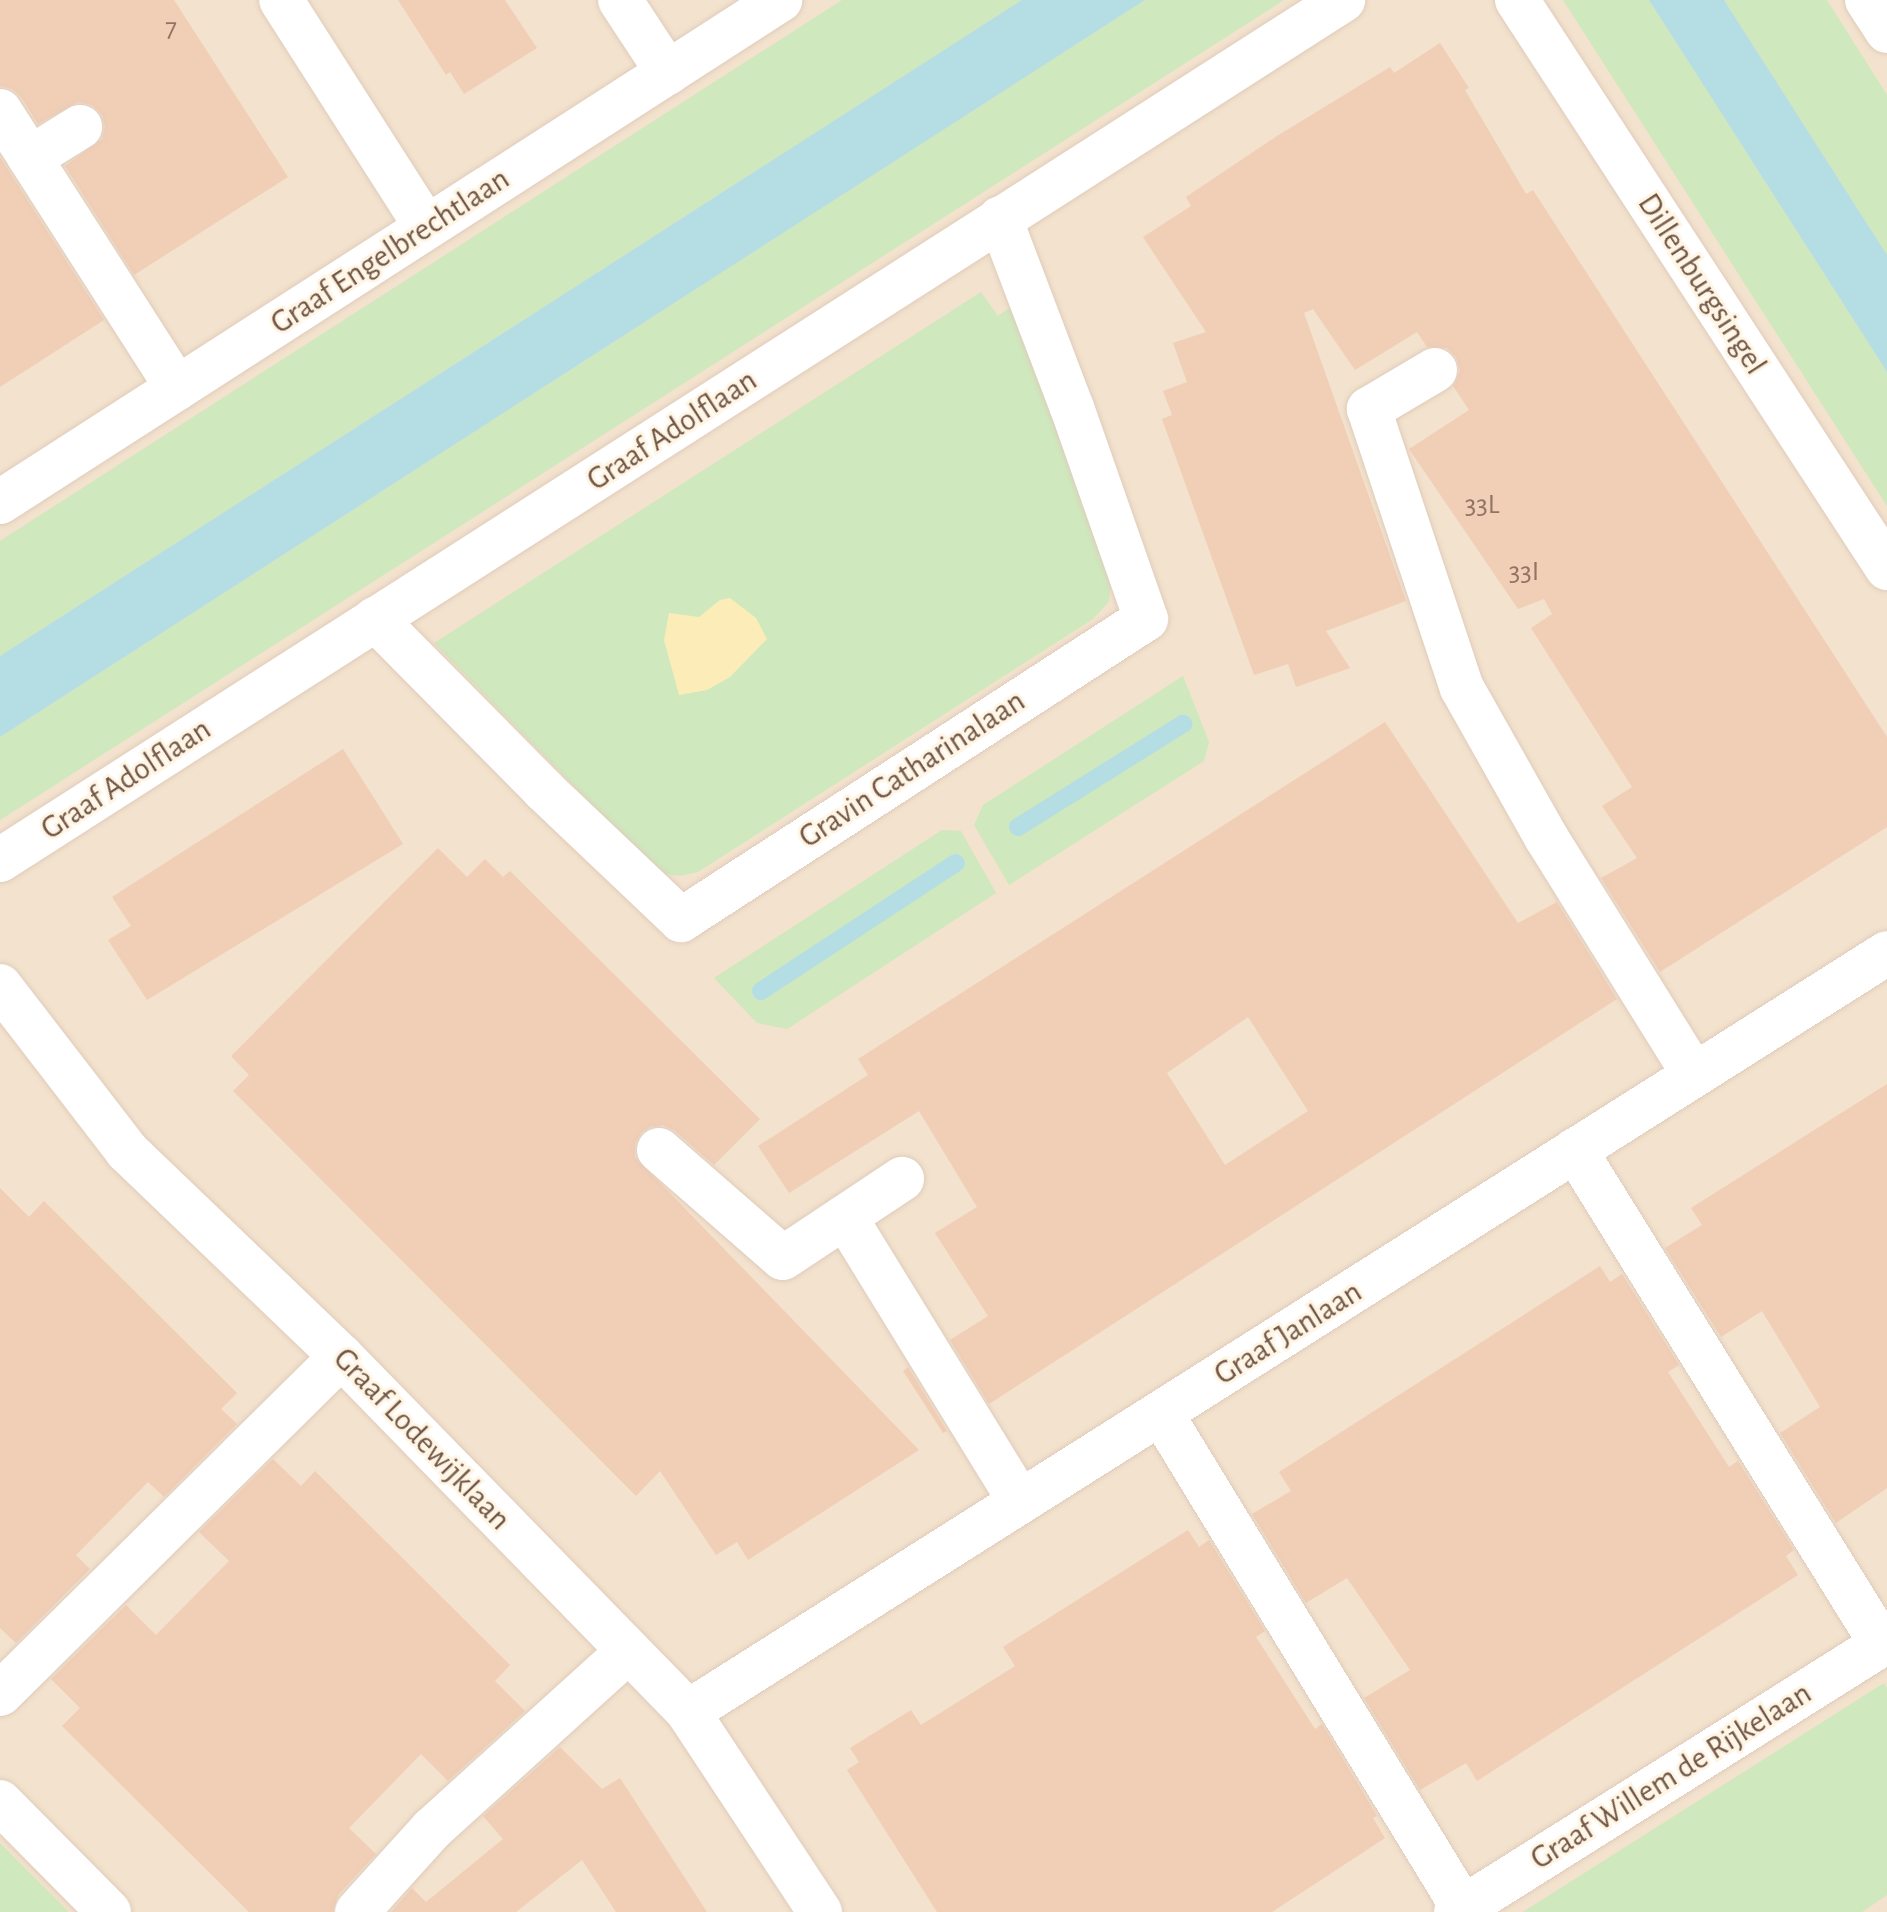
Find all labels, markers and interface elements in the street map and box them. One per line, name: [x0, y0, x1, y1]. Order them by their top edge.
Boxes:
house number: 7: [165, 11, 177, 45]
street label: Graaf Engelbrechtlaan: [264, 160, 516, 342]
street label: Dillenburgsingel: [1629, 186, 1775, 382]
street label: Graaf Adolflaan: [580, 361, 764, 499]
house number: 33L: [1465, 488, 1499, 522]
house number: 33I: [1509, 555, 1539, 589]
street label: Gravin Catharinalaan: [792, 682, 1032, 856]
street label: Graaf Adolflaan: [34, 710, 218, 848]
street label: Graaf Janlaan: [1207, 1273, 1369, 1393]
street label: Graaf Lodewijklaan: [325, 1340, 519, 1538]
street label: Graaf Willem de Rijkelaan: [1524, 1674, 1818, 1878]

